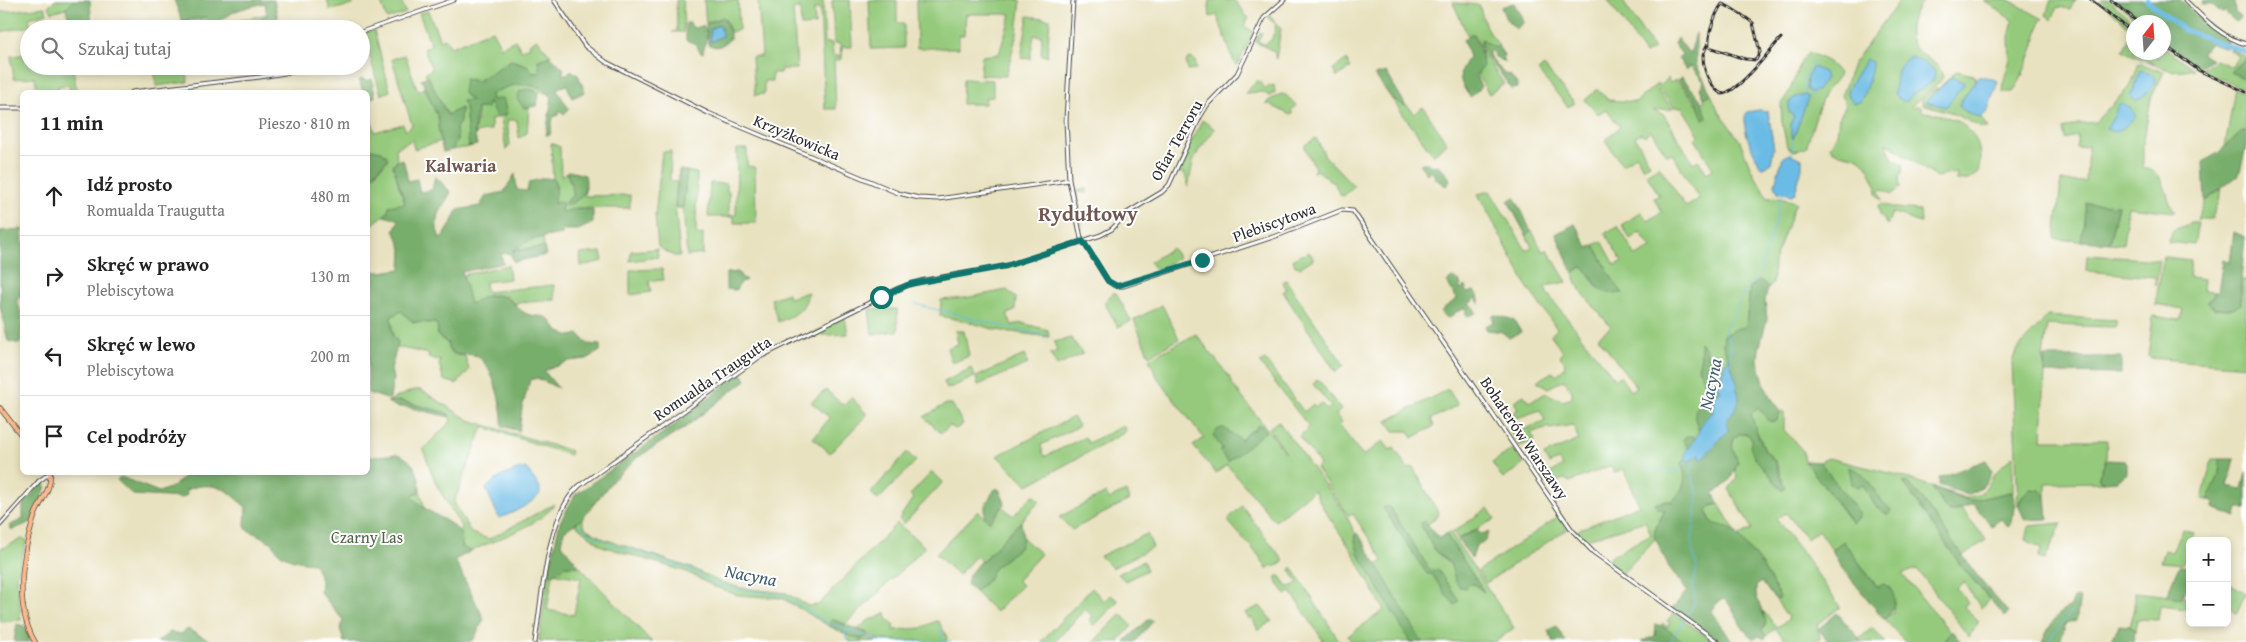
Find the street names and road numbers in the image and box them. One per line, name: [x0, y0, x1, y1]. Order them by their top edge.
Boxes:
street label: Ofiar Terroru: [1144, 95, 1208, 185]
street label: Krzyżkowicka: [750, 108, 844, 166]
street label: Plebiscytowa: [1229, 196, 1319, 248]
street label: Romualda Traugutta: [648, 329, 776, 427]
street label: Bohaterów Warszawy: [1475, 372, 1575, 504]

